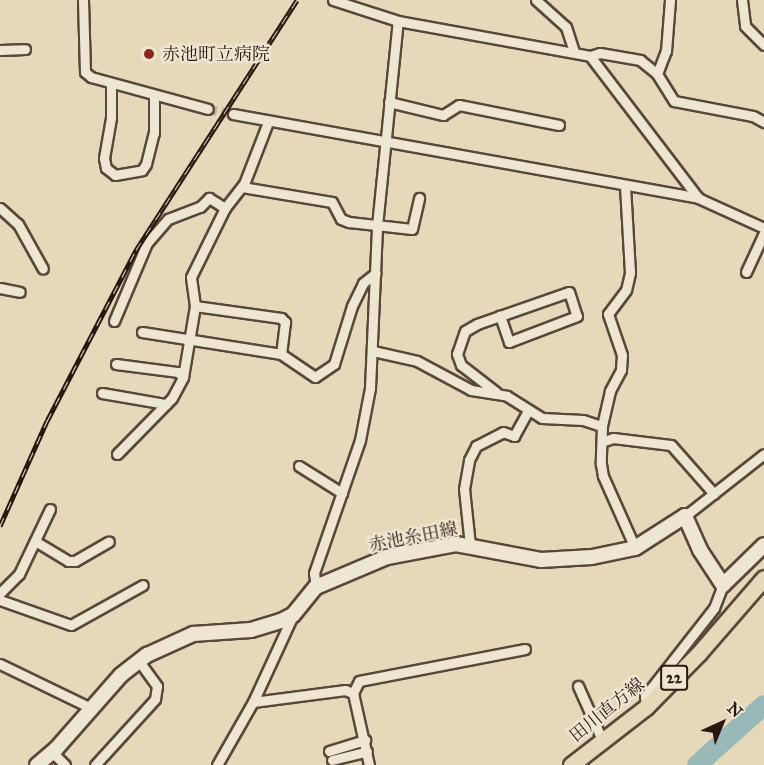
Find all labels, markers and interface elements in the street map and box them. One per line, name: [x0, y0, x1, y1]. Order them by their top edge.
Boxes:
place label: 赤池町立病院: [162, 43, 270, 65]
marker: 赤池町立病院: [140, 45, 158, 63]
street label: 赤池糸田線: [367, 518, 459, 556]
road number: 22: [659, 665, 689, 691]
street label: 田川直方線: [565, 673, 649, 747]
north arrow: [692, 693, 752, 753]
text: N: [723, 698, 746, 721]

